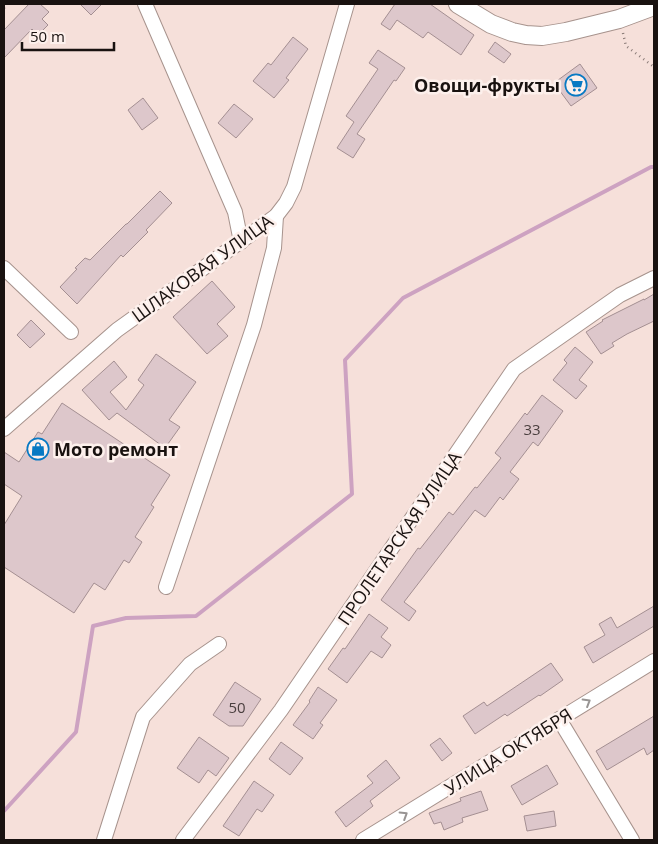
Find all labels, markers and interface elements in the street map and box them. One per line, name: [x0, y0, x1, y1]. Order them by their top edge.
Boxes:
scale bar: [22, 20, 115, 52]
text: 50 m: [30, 26, 65, 46]
place label: Овощи-фрукты: [414, 73, 560, 97]
supermarket icon: Овощи-фрукты: [564, 73, 588, 97]
street label: ШЛАКОВАЯ УЛИЦА: [127, 208, 278, 327]
house number: 33: [523, 419, 541, 439]
shop icon: Мото ремонт: [26, 437, 50, 461]
place label: Мото ремонт: [54, 437, 178, 461]
street label: ПРОЛЕТАРСКАЯ УЛИЦА: [332, 446, 466, 630]
house number: 50: [228, 697, 246, 717]
one-way arrow: [582, 699, 591, 709]
street label: УЛИЦА ОКТЯБРЯ: [440, 702, 576, 800]
one-way arrow: [399, 811, 408, 821]

